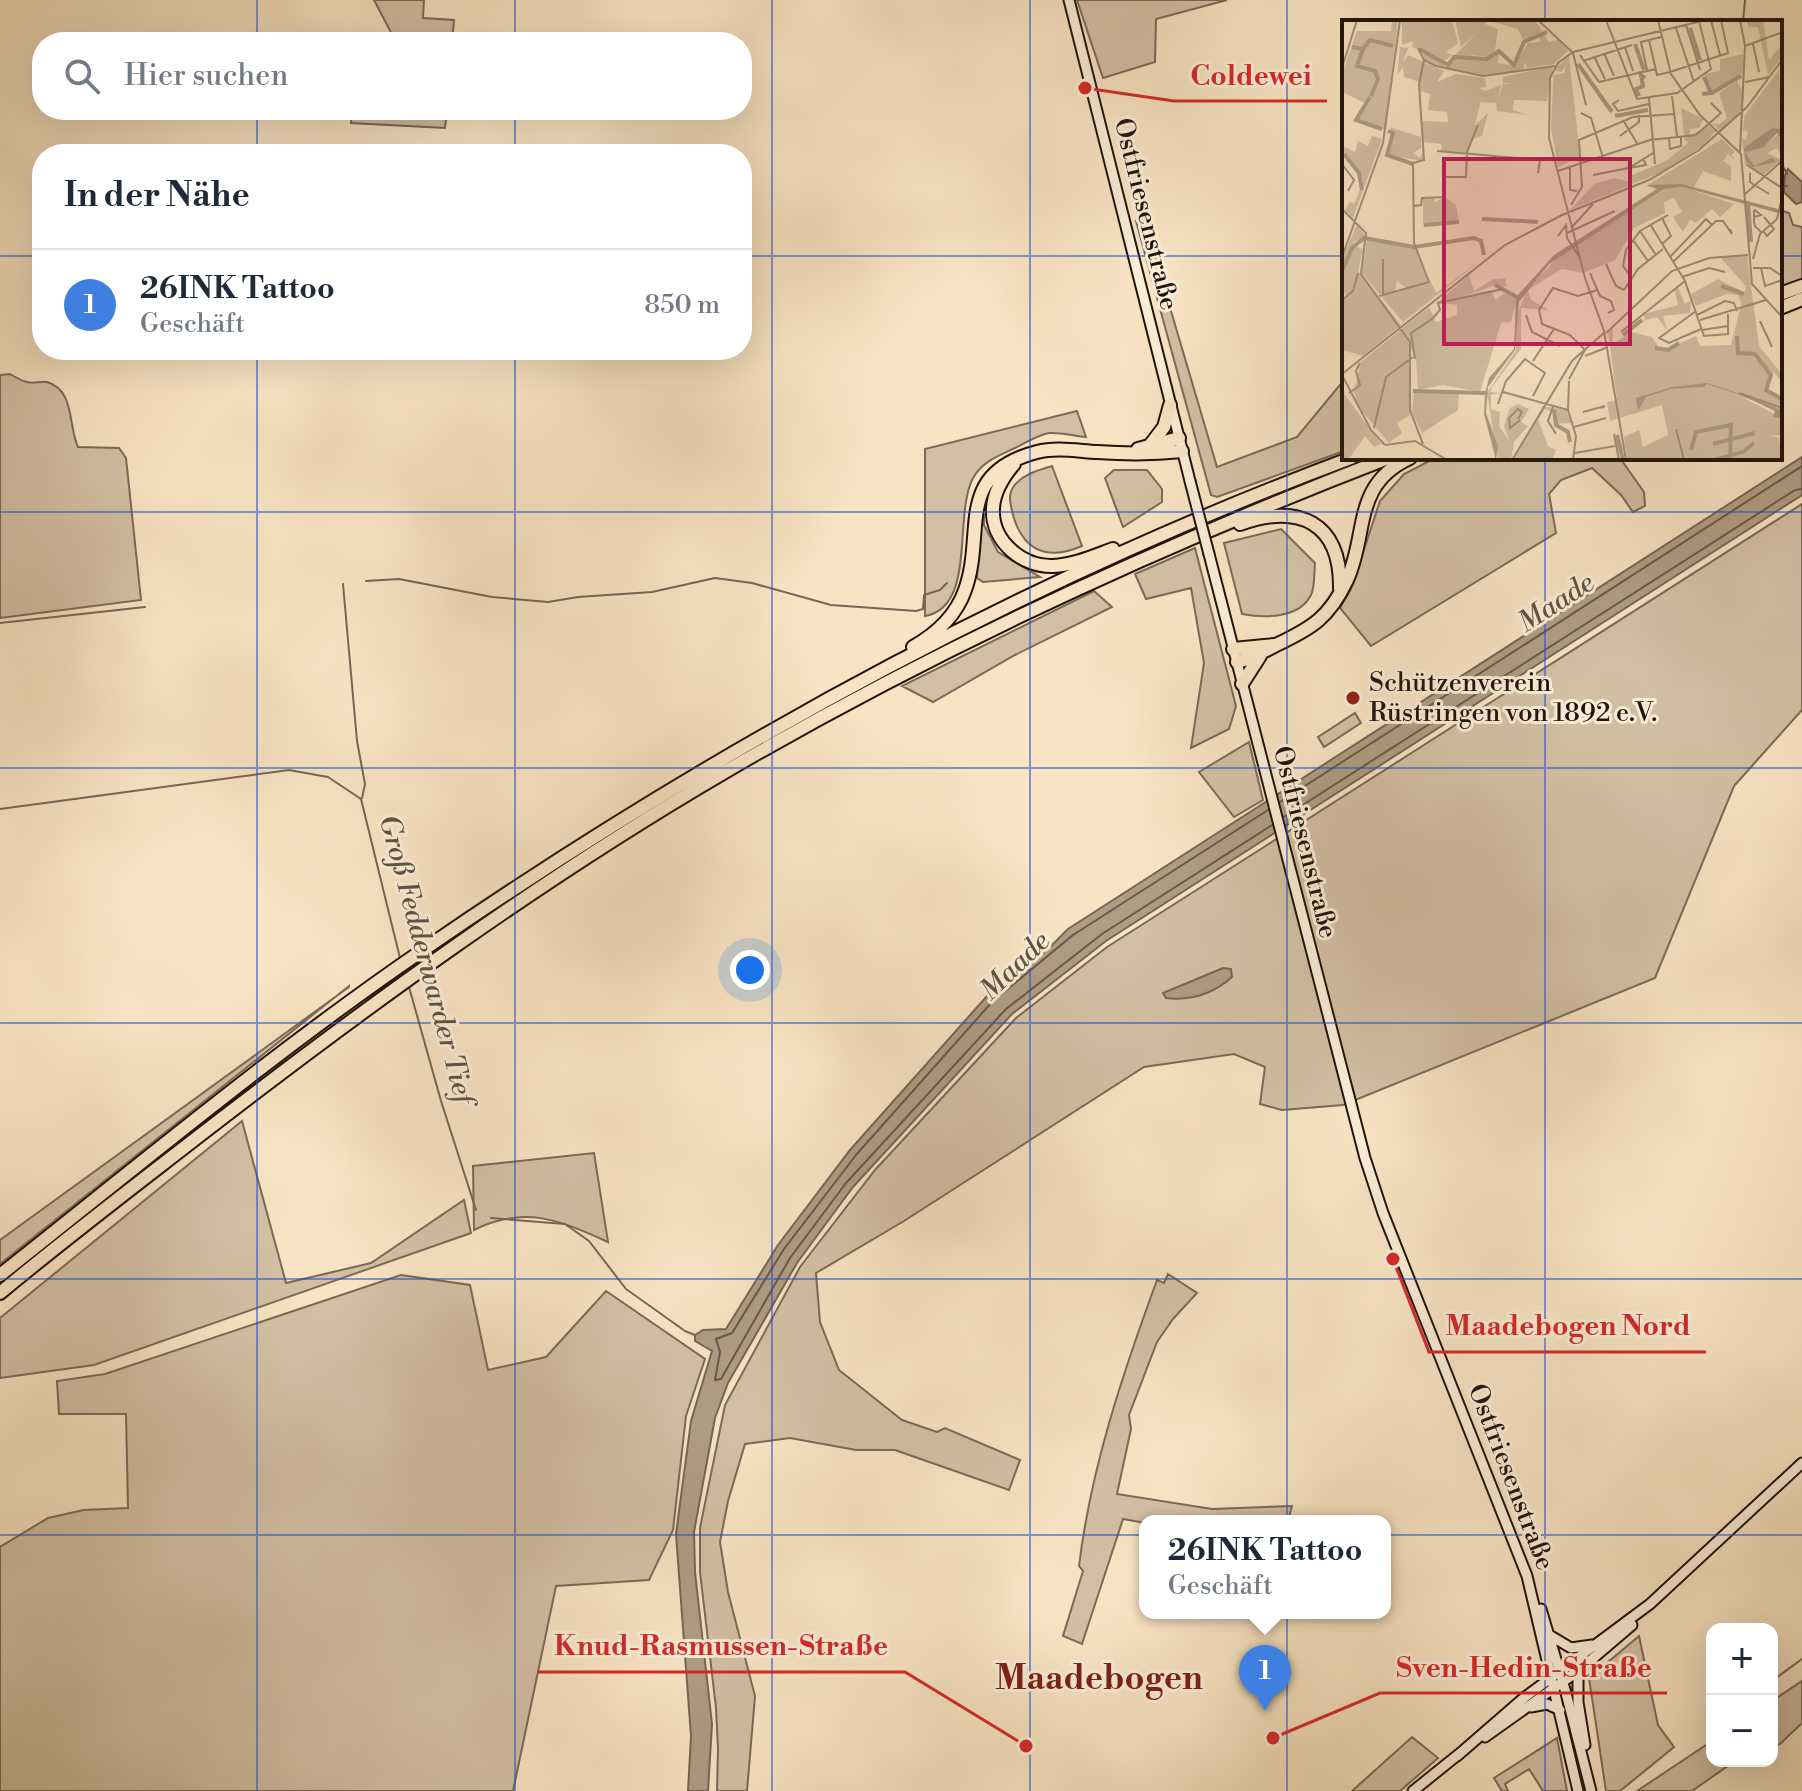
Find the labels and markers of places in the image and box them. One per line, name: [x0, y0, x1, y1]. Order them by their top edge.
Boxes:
callout: Coldewei: [1174, 49, 1327, 101]
place label: Schützenverein Rüstringen von 1892 e.V.: [1369, 667, 1657, 729]
marker: Schützenverein Rüstringen von 1892 e.V.: [1344, 689, 1362, 707]
callout: Maadebogen Nord: [1429, 1300, 1706, 1352]
callout: Knud-Rasmussen-Straße: [538, 1620, 905, 1672]
callout: Sven-Hedin-Straße: [1380, 1641, 1667, 1693]
pin: 1: [1239, 1645, 1291, 1711]

